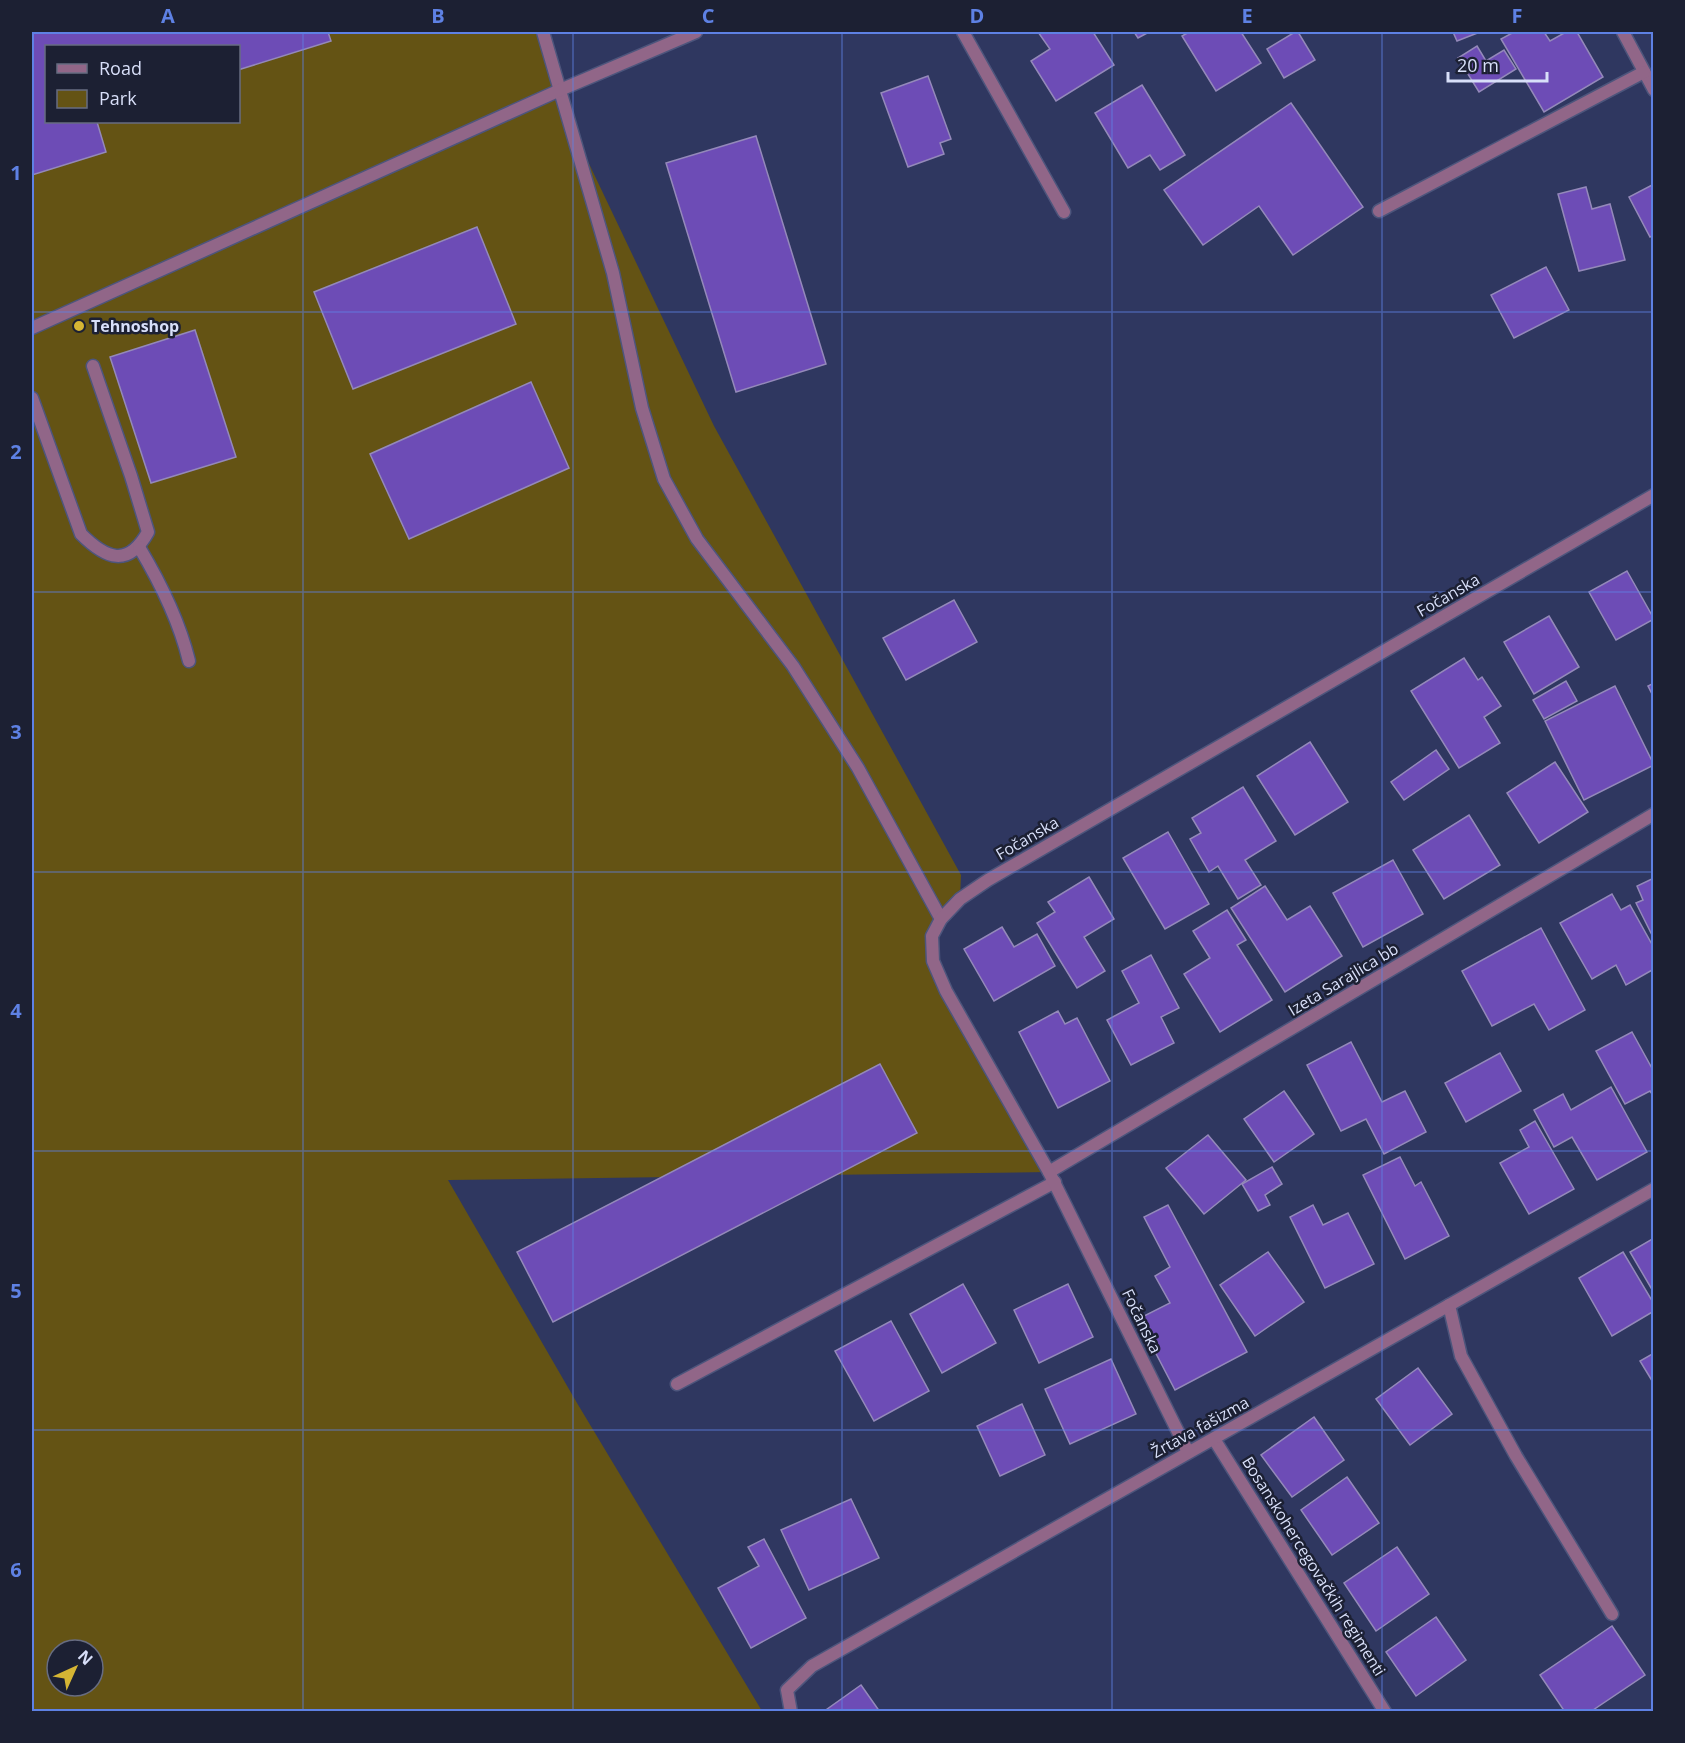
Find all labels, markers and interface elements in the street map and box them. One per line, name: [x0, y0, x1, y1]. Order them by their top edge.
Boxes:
text: A: [161, 2, 175, 29]
text: B: [431, 2, 445, 29]
text: C: [702, 2, 715, 29]
text: D: [970, 2, 984, 29]
text: E: [1241, 2, 1253, 29]
text: F: [1512, 2, 1522, 29]
legend: [45, 45, 240, 123]
scale bar: [1448, 45, 1547, 83]
text: 20 m: [1457, 53, 1499, 77]
text: Road: [99, 56, 142, 80]
text: Park: [99, 86, 137, 110]
text: 1: [10, 159, 22, 186]
place label: Tehnoshop: [91, 315, 179, 337]
marker: Tehnoshop: [72, 319, 86, 333]
text: 2: [10, 438, 22, 465]
street label: Fočanska: [1413, 568, 1483, 622]
text: 3: [10, 718, 22, 745]
street label: Fočanska: [992, 811, 1062, 865]
street label: Izeta Sarajlica bb: [1284, 937, 1402, 1021]
text: 4: [10, 997, 22, 1024]
text: 5: [10, 1277, 22, 1304]
street label: Fočanska: [1117, 1285, 1167, 1357]
street label: Žrtava fašizma: [1147, 1391, 1253, 1463]
street label: Bosanskohercegovačkih regimenti: [1237, 1452, 1391, 1680]
text: 6: [10, 1556, 22, 1583]
north arrow: [45, 1638, 105, 1698]
text: N: [73, 1645, 98, 1670]

